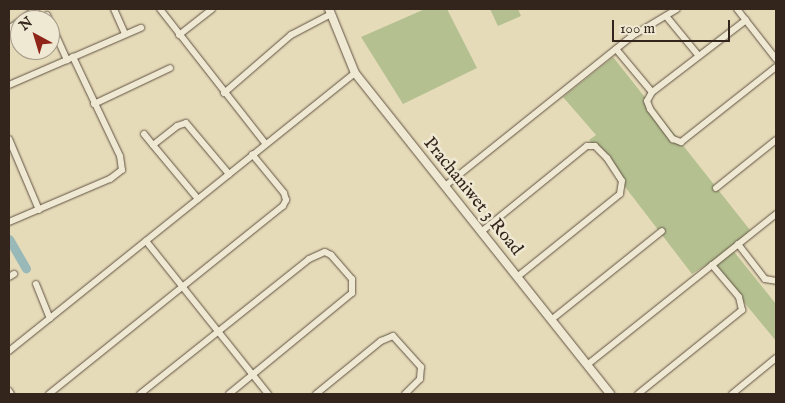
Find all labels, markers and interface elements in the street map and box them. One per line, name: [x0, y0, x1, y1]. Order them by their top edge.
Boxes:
north arrow: [10, 10, 60, 60]
scale bar: [615, 10, 732, 42]
text: N: [16, 13, 37, 35]
text: 100 m: [620, 19, 655, 38]
street label: Prachaniwet 3 Road: [418, 134, 526, 260]

